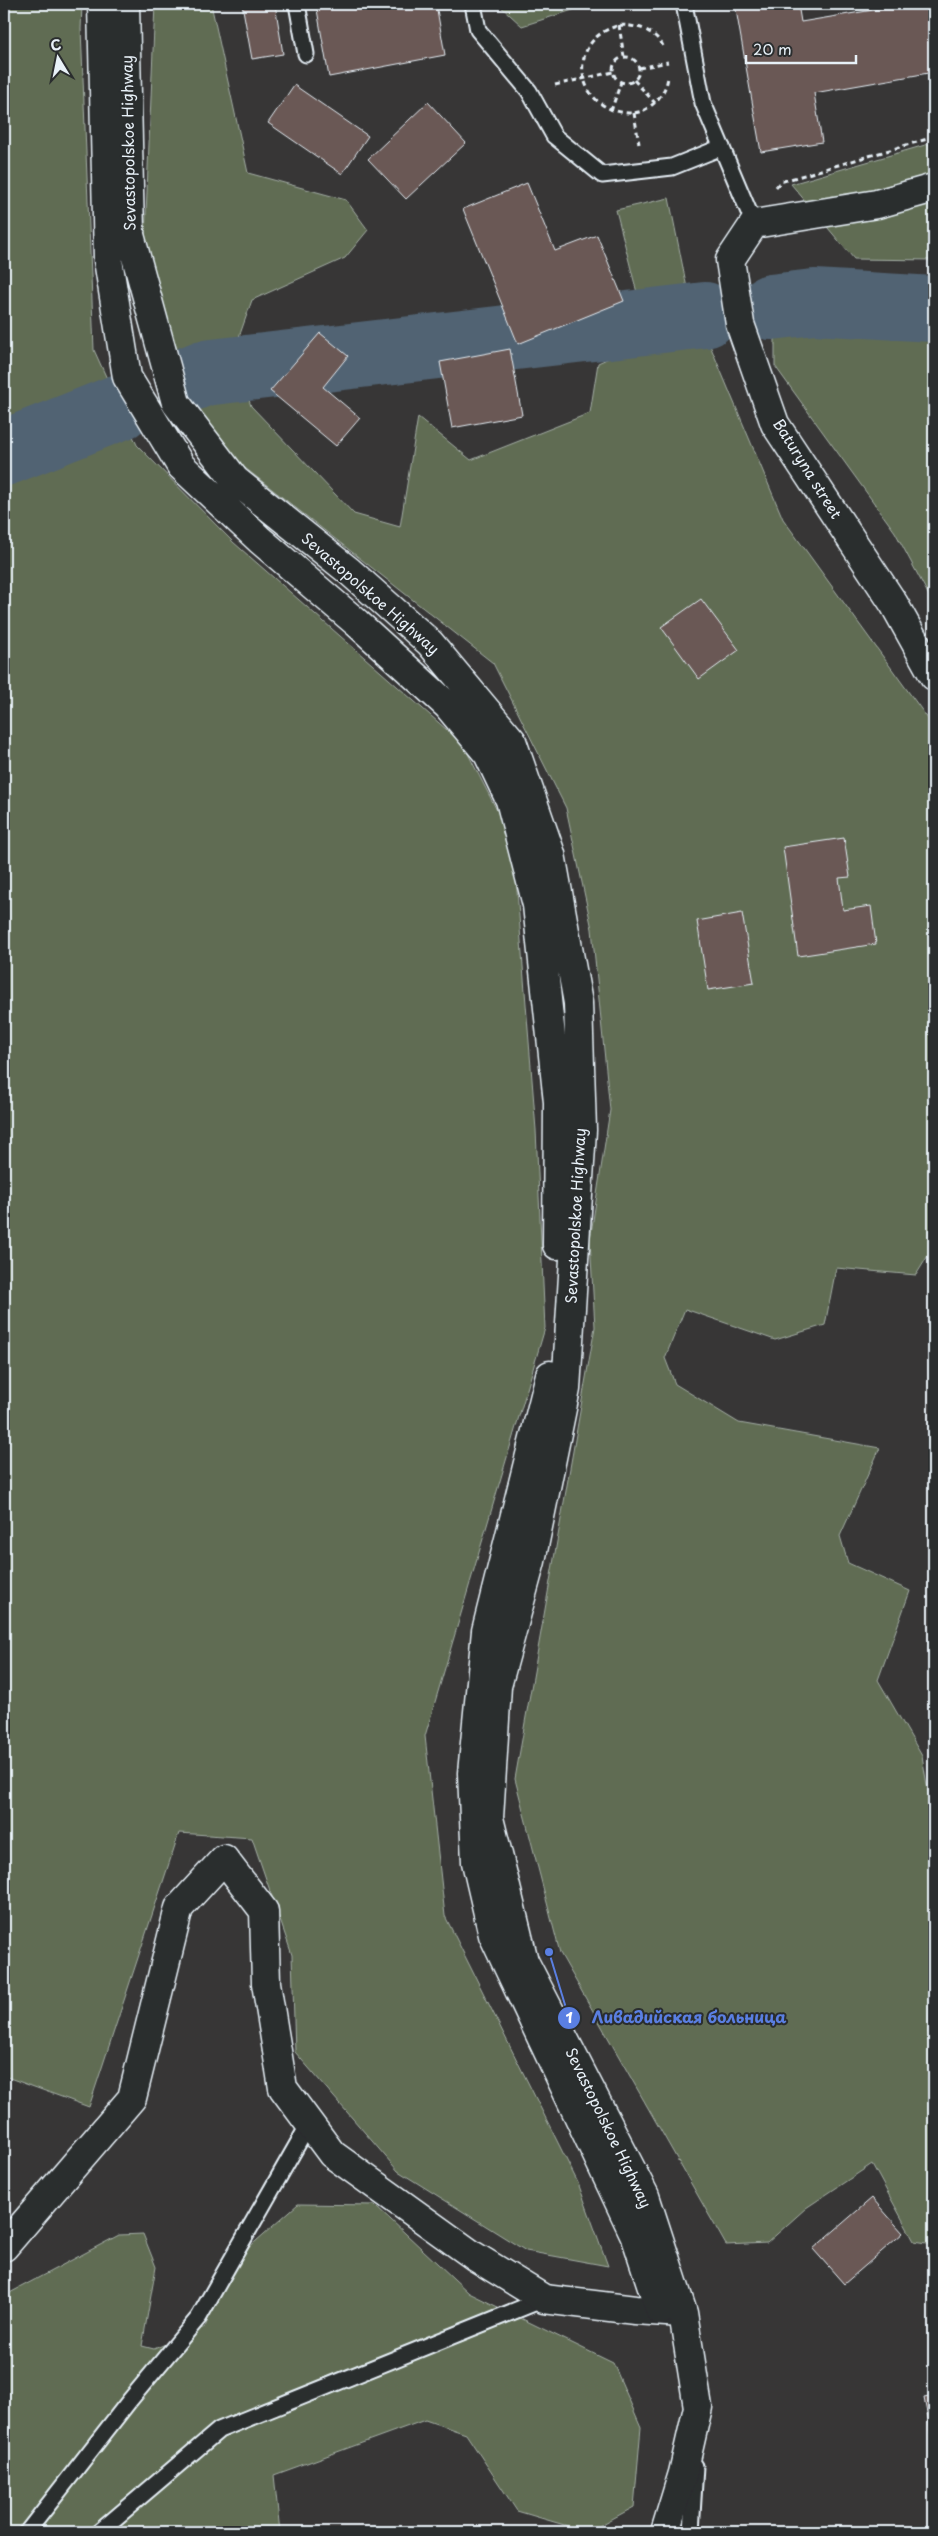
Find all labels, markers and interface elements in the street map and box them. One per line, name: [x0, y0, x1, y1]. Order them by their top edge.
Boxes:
north arrow: [32, 32, 82, 82]
scale bar: [746, 32, 856, 64]
text: С: [49, 33, 63, 56]
text: 20 m: [753, 37, 792, 60]
street label: Sevastopolskoe Highway: [114, 55, 141, 231]
street label: Baturyna street: [768, 414, 848, 523]
street label: Sevastopolskoe Highway: [297, 526, 445, 659]
street label: Sevastopolskoe Highway: [558, 1127, 591, 1304]
callout: Ливадийская больница: [557, 2002, 796, 2033]
text: Ливадийская больница: [592, 2004, 786, 2028]
text: 1: [565, 2005, 573, 2028]
street label: Sevastopolskoe Highway: [560, 2043, 658, 2211]

